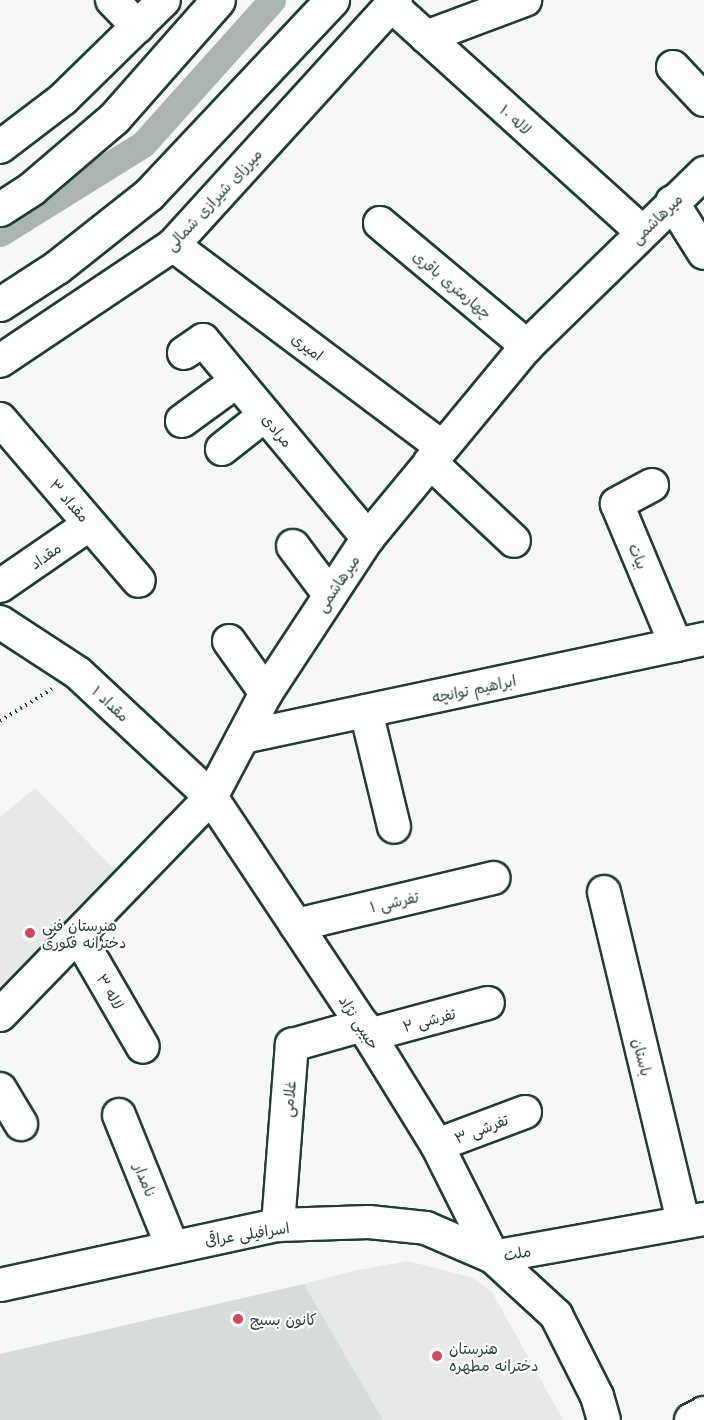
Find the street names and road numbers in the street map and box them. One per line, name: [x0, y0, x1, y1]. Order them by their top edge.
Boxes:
street label: لاله ۱۰: [497, 100, 535, 138]
street label: میرزای شیرازی شمالی: [161, 144, 265, 254]
street label: میرهاشمی: [626, 189, 686, 247]
street label: چهارمتری باقری: [410, 246, 496, 322]
street label: امیری: [289, 328, 327, 364]
street label: مرادی: [259, 410, 297, 450]
street label: مقداد ۳: [46, 475, 94, 525]
street label: مقداد: [26, 538, 64, 572]
street label: بیات: [626, 540, 652, 572]
street label: میرهاشمی: [311, 551, 363, 615]
street label: ابراهیم توانچه: [430, 670, 518, 706]
street label: مقداد ۱: [89, 681, 133, 725]
street label: تفرشی ۱: [368, 887, 420, 915]
street label: لاله ۳: [94, 970, 128, 1012]
street label: حبیبی نژاد: [336, 992, 384, 1052]
street label: تفرشی ۲: [401, 1003, 457, 1035]
street label: باستان: [630, 1036, 656, 1078]
street label: غلامی: [277, 1080, 299, 1118]
street label: تفرشی ۳: [451, 1110, 511, 1146]
street label: نامدار: [131, 1160, 161, 1200]
street label: اسرافیلی عراقی: [203, 1217, 291, 1249]
street label: ملت: [502, 1241, 532, 1263]

